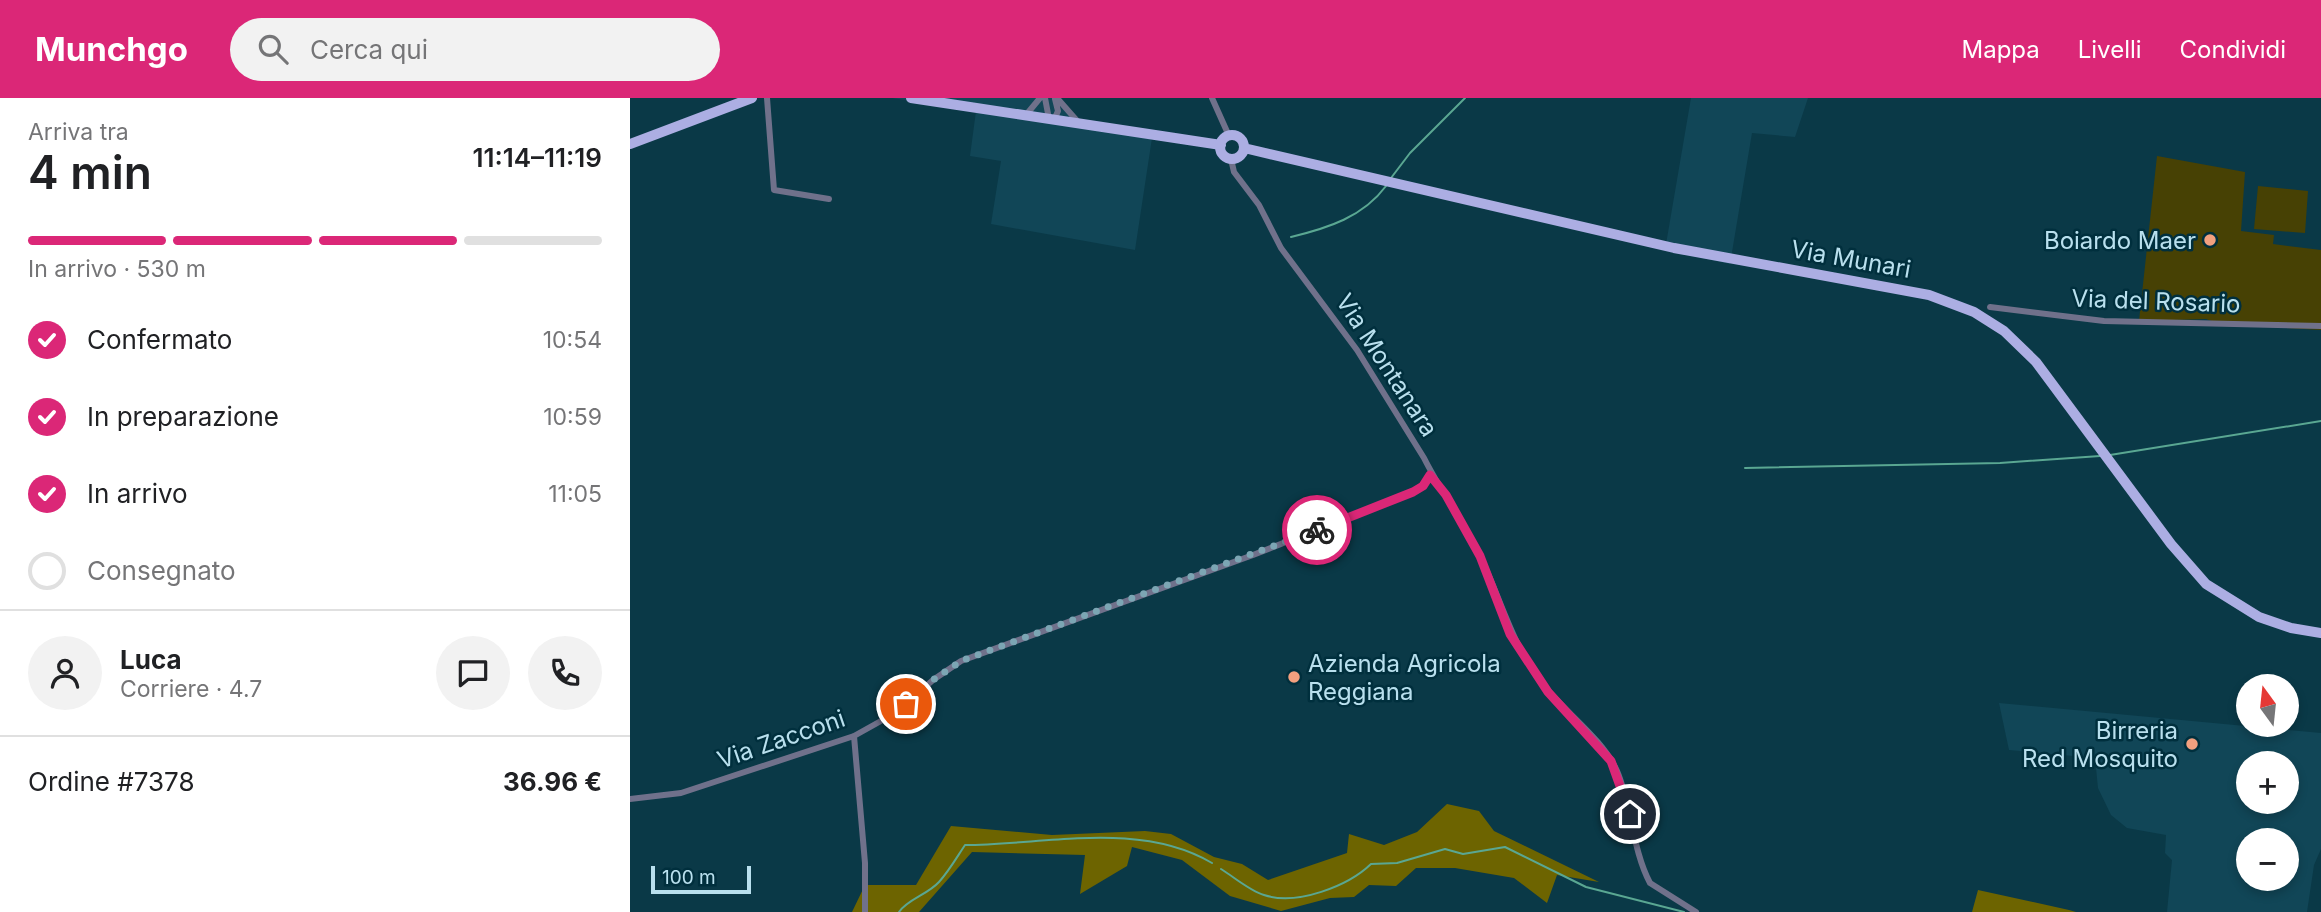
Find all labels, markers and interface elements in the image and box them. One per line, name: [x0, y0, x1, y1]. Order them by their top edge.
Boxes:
search box: [230, 18, 720, 81]
text: Munchgo: [35, 29, 188, 69]
icon: search: [254, 30, 292, 68]
text: Cerca qui: [310, 34, 428, 65]
text: Mappa: [1961, 35, 2040, 64]
text: Livelli: [2078, 35, 2142, 64]
text: Condividi: [2180, 35, 2286, 64]
text: Arriva tra: [28, 118, 129, 146]
text: 11:14–11:19: [473, 142, 602, 173]
text: 4 min: [28, 144, 152, 200]
place label: Boiardo Maer: [2044, 226, 2196, 255]
marker: Boiardo Maer: [2202, 232, 2218, 248]
street label: Via Munari: [1789, 234, 1913, 284]
text: In arrivo · 530 m: [28, 255, 206, 283]
street label: Via del Rosario: [2071, 284, 2241, 318]
street label: Via Montanara: [1330, 288, 1444, 442]
icon: check: [28, 321, 66, 359]
text: Confermato: [87, 324, 232, 355]
text: 10:54: [543, 326, 602, 354]
icon: check: [28, 398, 66, 436]
text: In preparazione: [87, 401, 279, 432]
text: 10:59: [543, 403, 602, 431]
icon: check: [28, 475, 66, 513]
text: In arrivo: [87, 478, 188, 509]
text: 11:05: [548, 480, 602, 508]
courier: [1282, 495, 1352, 565]
icon: bike: [1298, 511, 1336, 549]
text: Consegnato: [87, 555, 236, 586]
button: person: [28, 636, 102, 710]
button: chat: [436, 636, 510, 710]
button: phone: [528, 636, 602, 710]
text: Luca: [120, 644, 182, 675]
place label: Azienda Agricola Reggiana: [1308, 649, 1501, 706]
marker: Azienda Agricola Reggiana: [1286, 669, 1302, 685]
pin: [876, 674, 936, 734]
north arrow: [2236, 674, 2300, 737]
map controls: [2236, 674, 2299, 891]
text: Corriere · 4.7: [120, 675, 262, 703]
icon: bag: [887, 685, 925, 723]
street label: Via Zacconi: [713, 704, 849, 774]
place label: Birreria Red Mosquito: [2022, 716, 2178, 773]
marker: Birreria Red Mosquito: [2184, 736, 2200, 752]
button: +: [2236, 751, 2299, 814]
text: Ordine #7378: [28, 766, 195, 797]
text: 36.96 €: [503, 766, 602, 797]
pin: [1600, 784, 1660, 844]
icon: home: [1611, 795, 1649, 833]
button: −: [2236, 828, 2299, 891]
scale bar: [651, 863, 751, 895]
text: 100 m: [662, 866, 716, 889]

